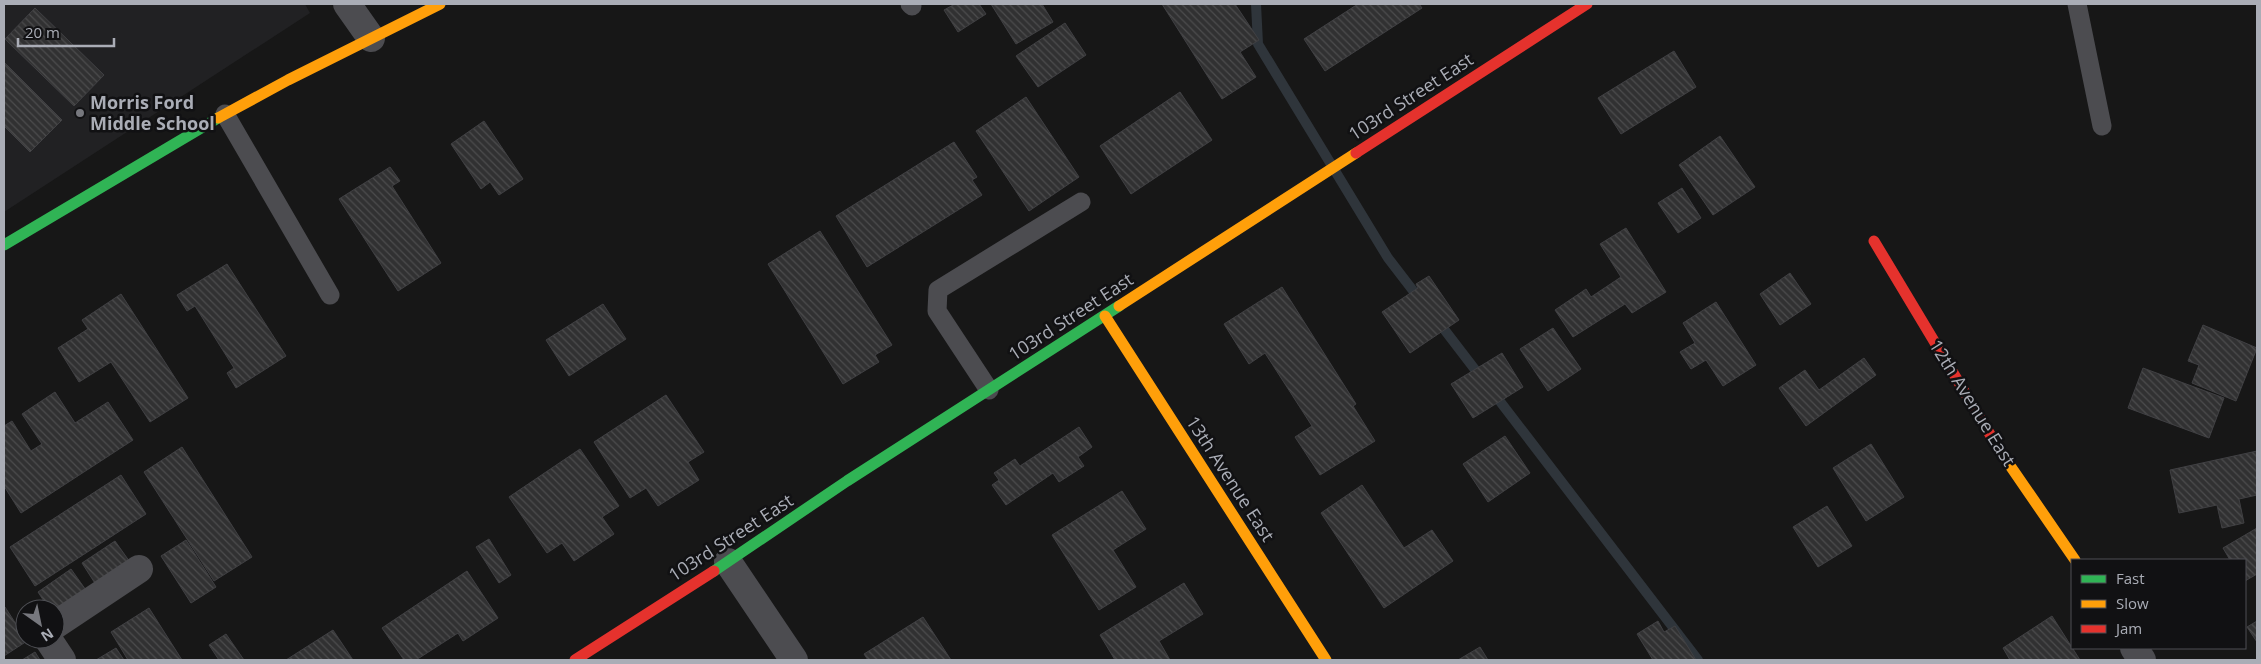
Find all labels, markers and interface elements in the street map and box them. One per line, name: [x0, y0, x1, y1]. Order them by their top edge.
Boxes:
scale bar: [18, 15, 114, 47]
text: 20 m: [25, 22, 60, 42]
street label: 103rd Street East: [1344, 47, 1477, 145]
place label: Morris Ford Middle School: [90, 90, 215, 135]
marker: Morris Ford Middle School: [74, 107, 86, 119]
street label: 103rd Street East: [1004, 267, 1137, 365]
street label: 12th Avenue East: [1924, 335, 2021, 470]
street label: 13th Avenue East: [1181, 411, 1280, 546]
street label: 103rd Street East: [664, 488, 797, 586]
legend: [2071, 559, 2246, 649]
text: Fast: [2116, 568, 2145, 588]
text: Slow: [2116, 593, 2149, 613]
north arrow: [15, 599, 65, 649]
text: Jam: [2114, 618, 2142, 638]
text: N: [37, 624, 57, 646]

